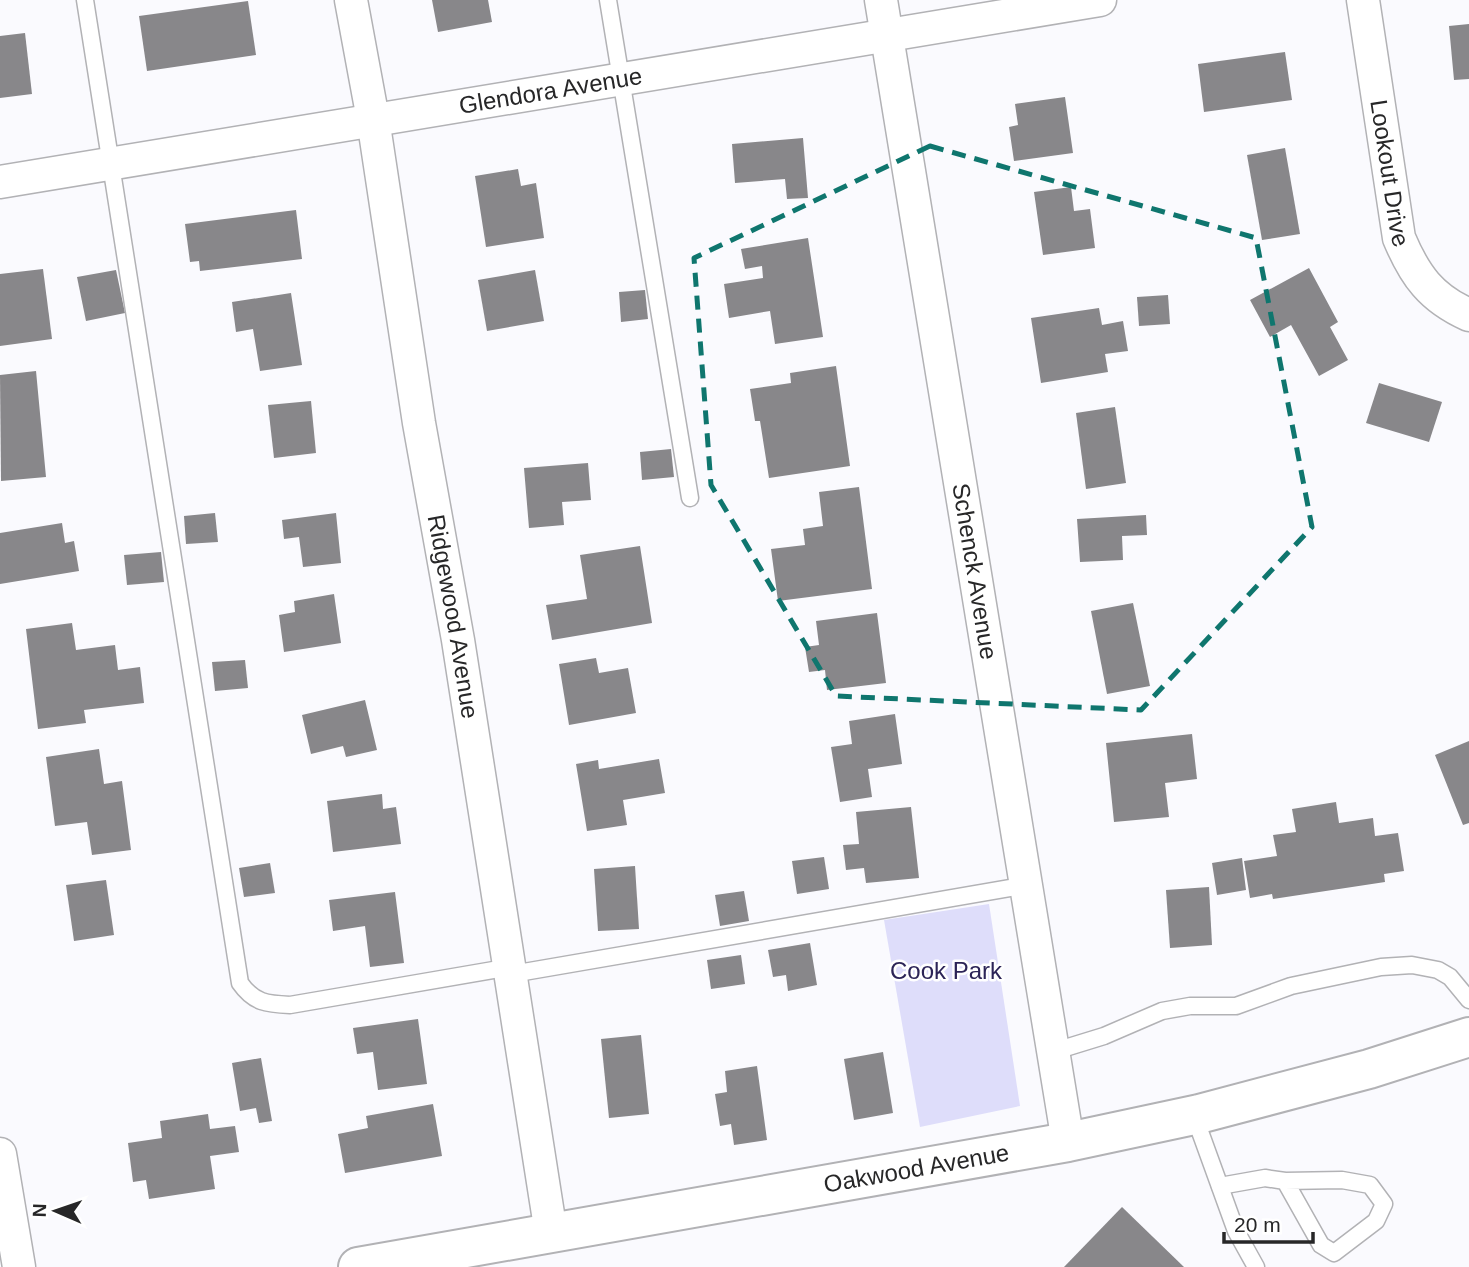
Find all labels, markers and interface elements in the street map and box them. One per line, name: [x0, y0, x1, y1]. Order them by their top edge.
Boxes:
street label: Glendora Avenue: [457, 62, 644, 119]
street label: Lookout Drive: [1365, 98, 1415, 251]
street label: Schenck Avenue: [947, 481, 1003, 662]
street label: Ridgewood Avenue: [423, 512, 484, 720]
park label: Cook Park: [890, 957, 1003, 984]
street label: Oakwood Avenue: [822, 1139, 1011, 1198]
north arrow: [21, 1176, 91, 1246]
scale bar: [1224, 1200, 1313, 1244]
text: N: [29, 1203, 50, 1218]
text: 20 m: [1234, 1213, 1281, 1236]

